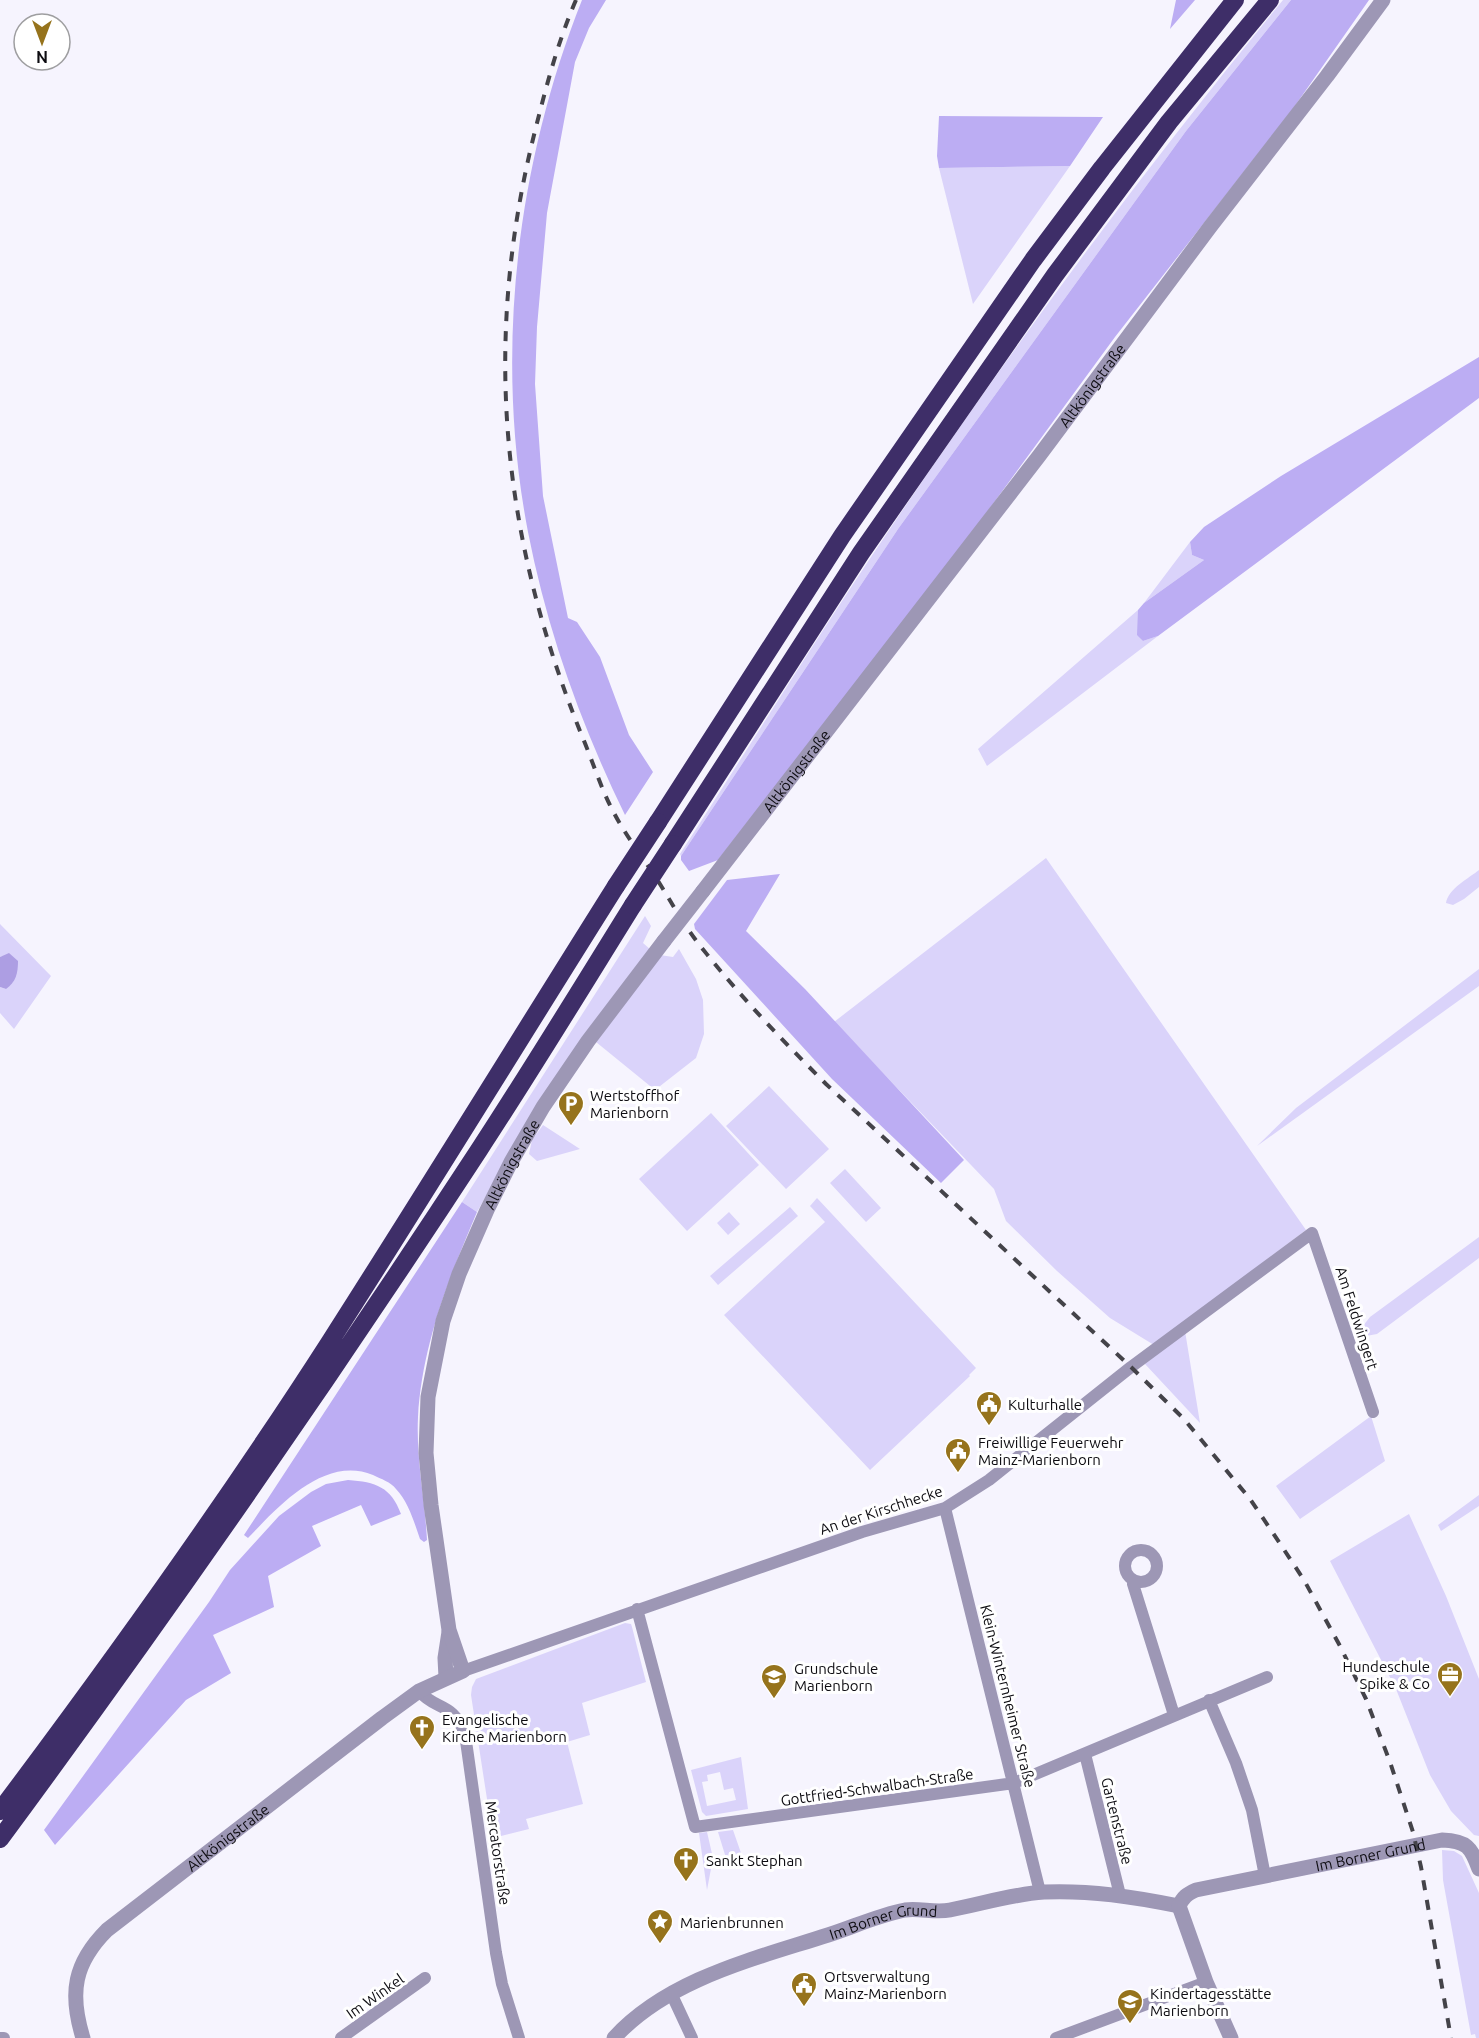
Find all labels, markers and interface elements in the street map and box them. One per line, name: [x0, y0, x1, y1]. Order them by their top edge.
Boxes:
north arrow: [12, 12, 72, 72]
text: N: [36, 48, 48, 66]
street label: Altkönigstraße: [1055, 340, 1128, 430]
street label: Altkönigstraße: [759, 726, 833, 815]
place label: Wertstoffhof Marienborn: [590, 1087, 679, 1121]
parking icon: Wertstoffhof Marienborn: [556, 1089, 586, 1127]
street label: Altkönigstraße: [480, 1116, 543, 1212]
street label: Am Feldwingert: [1332, 1264, 1382, 1372]
public building icon: Kulturhalle: [974, 1389, 1004, 1427]
place label: Kulturhalle: [1008, 1396, 1082, 1413]
place label: Freiwillige Feuerwehr Mainz-Marienborn: [978, 1434, 1124, 1468]
public building icon: Freiwillige Feuerwehr Mainz-Marienborn: [943, 1436, 973, 1474]
street label: An der Kirschhecke: [817, 1482, 945, 1538]
street label: Klein-Winternheimer Straße: [977, 1603, 1039, 1789]
place label: Hundeschule Spike & Co: [1343, 1658, 1430, 1692]
place label: Grundschule Marienborn: [794, 1660, 878, 1694]
office icon: Hundeschule Spike & Co: [1435, 1660, 1465, 1698]
school or university icon: Grundschule Marienborn: [759, 1662, 789, 1700]
place label: Evangelische Kirche Marienborn: [442, 1711, 567, 1745]
church icon: Evangelische Kirche Marienborn: [407, 1713, 437, 1751]
street label: Gottfried-Schwalbach-Straße: [780, 1765, 974, 1809]
street label: Gartenstraße: [1098, 1776, 1136, 1866]
street label: Altkönigstraße: [183, 1800, 272, 1874]
street label: Mercatorstraße: [482, 1800, 514, 1906]
street label: Im Borner Grund: [1314, 1835, 1427, 1874]
church icon: Sankt Stephan: [671, 1845, 701, 1883]
place label: Sankt Stephan: [706, 1852, 803, 1869]
street label: Im Borner Grund: [827, 1901, 938, 1943]
place icon: Marienbrunnen: [645, 1907, 675, 1945]
place label: Marienbrunnen: [680, 1914, 784, 1931]
place label: Ortsverwaltung Mainz-Marienborn: [824, 1968, 947, 2002]
street label: Im Winkel: [343, 1970, 407, 2022]
public building icon: Ortsverwaltung Mainz-Marienborn: [789, 1970, 819, 2008]
place label: Kindertagesstätte Marienborn: [1150, 1985, 1272, 2019]
school or university icon: Kindertagesstätte Marienborn: [1115, 1987, 1145, 2025]

